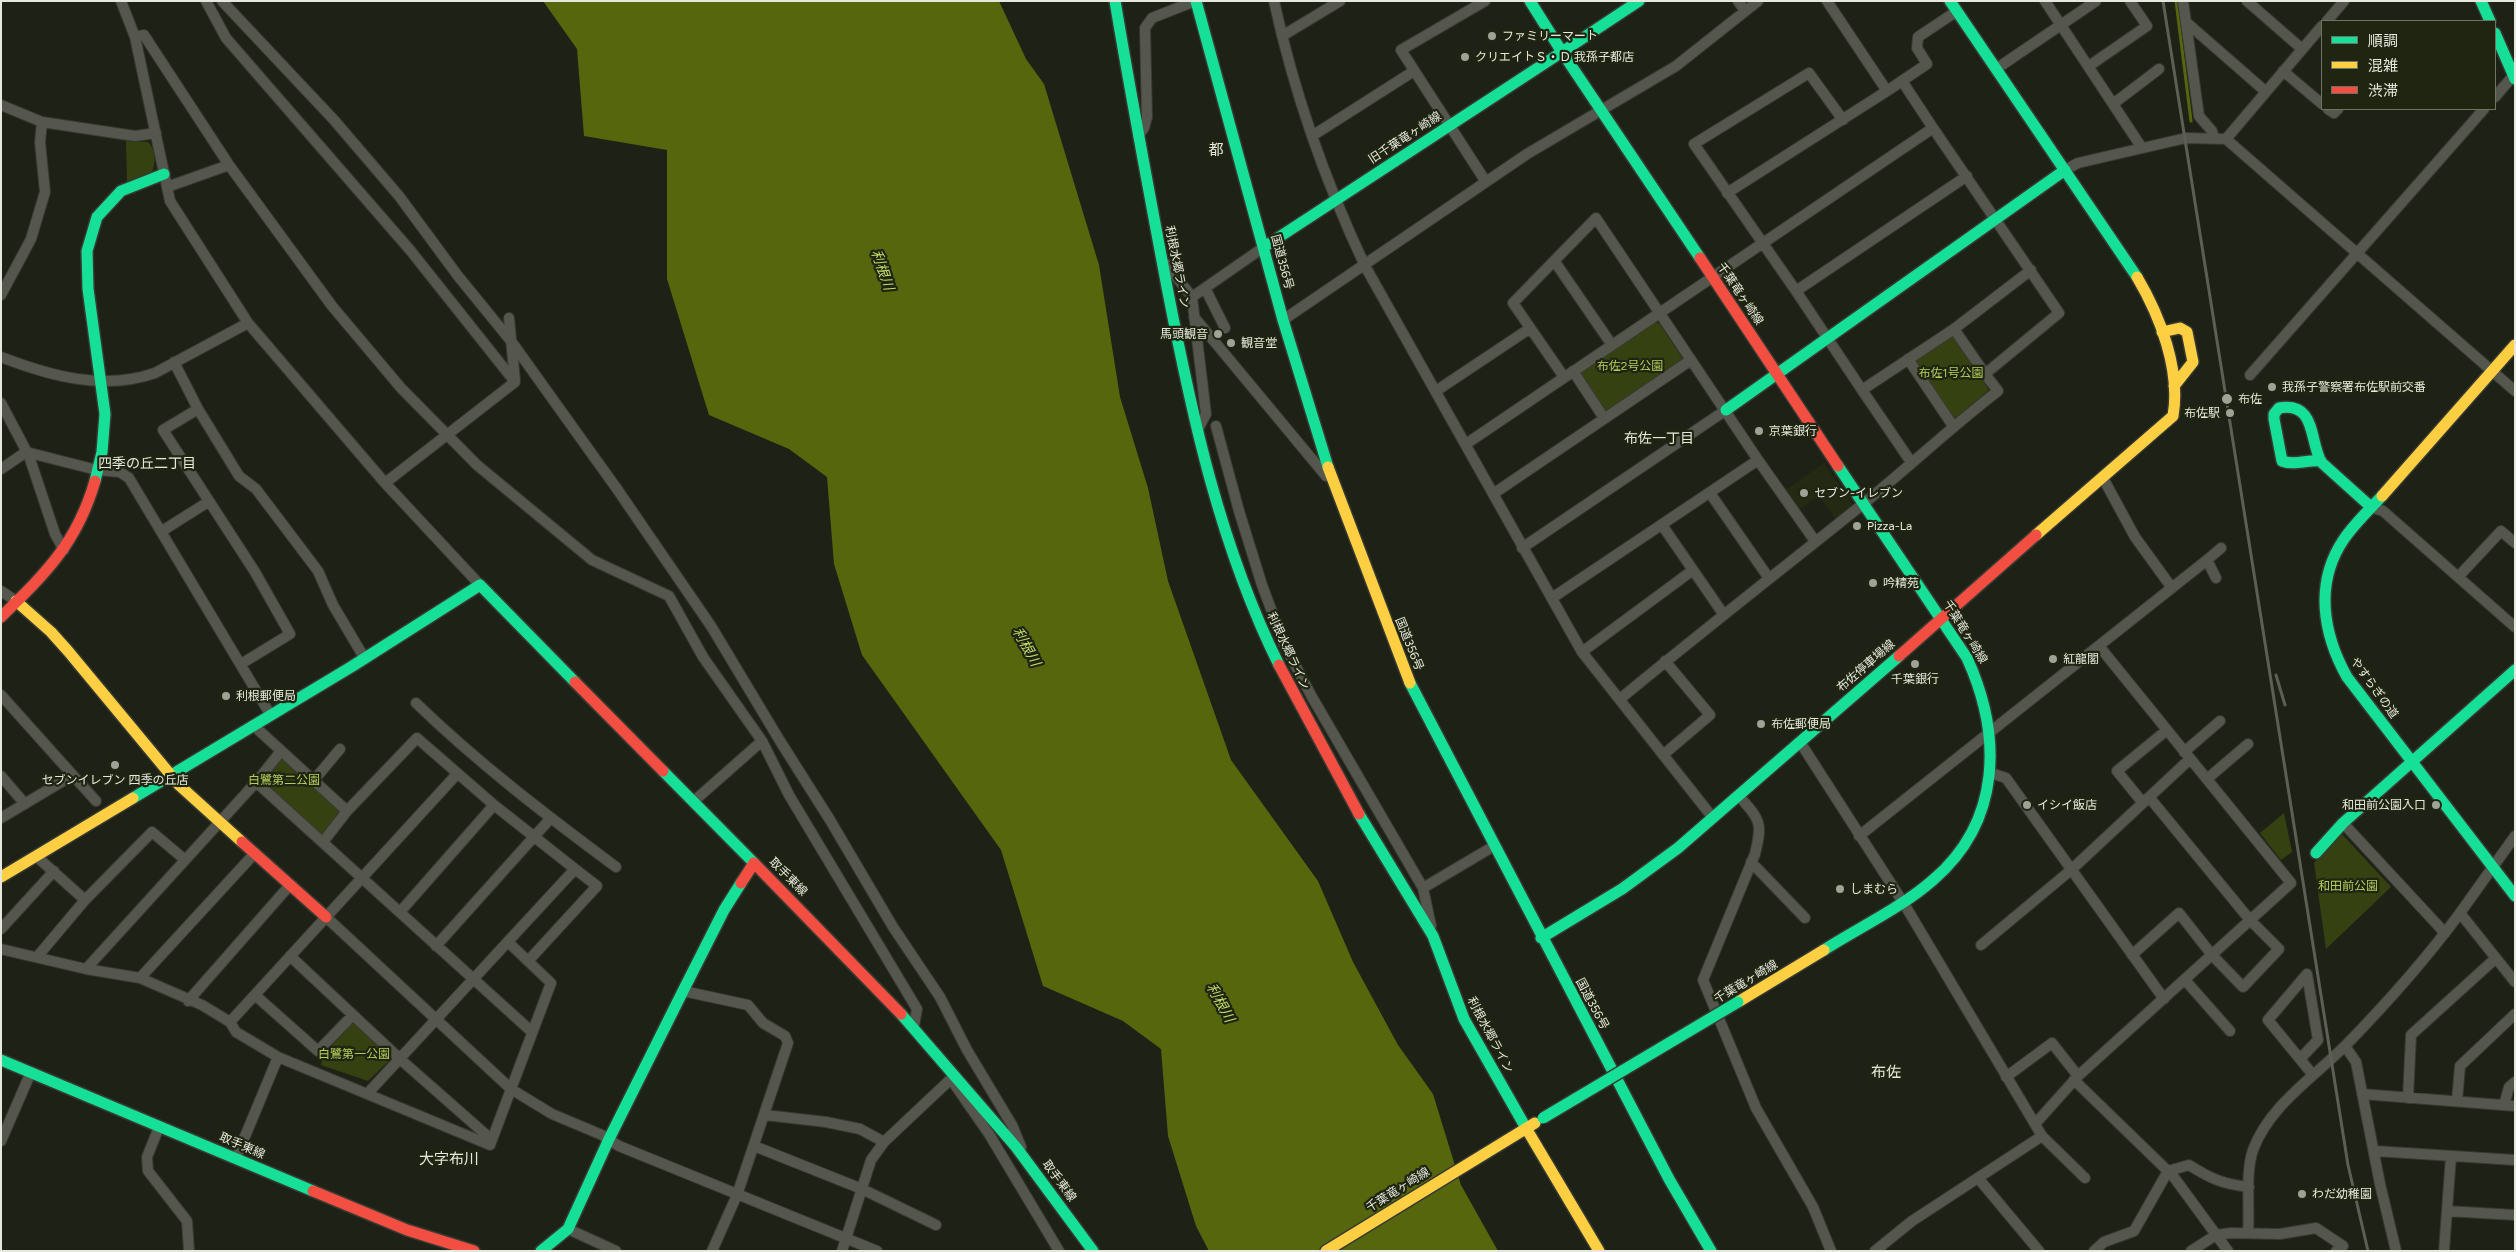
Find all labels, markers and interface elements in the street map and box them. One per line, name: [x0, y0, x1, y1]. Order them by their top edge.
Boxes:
legend: [2321, 20, 2496, 110]
place label: ファミリーマート: [1502, 29, 1598, 43]
marker: ファミリーマート: [1486, 30, 1498, 42]
text: 順調: [2368, 32, 2398, 50]
place label: クリエイトＳ・Ｄ 我孫子都店: [1475, 50, 1634, 64]
marker: クリエイトＳ・Ｄ 我孫子都店: [1459, 51, 1471, 63]
text: 混雑: [2368, 57, 2398, 75]
text: 渋滞: [2368, 82, 2398, 100]
street label: 旧千葉竜ヶ崎線: [1366, 109, 1444, 167]
district label: 都: [1209, 142, 1223, 160]
street label: 利根水郷ライン: [1162, 224, 1192, 310]
street label: 国道356号: [1268, 233, 1296, 291]
water label: 利根川: [867, 247, 897, 293]
street label: 千葉竜ヶ崎線: [1714, 260, 1766, 328]
place label: 馬頭観音: [1160, 327, 1208, 341]
marker: 馬頭観音: [1212, 328, 1224, 340]
place label: 観音堂: [1241, 336, 1277, 350]
marker: 観音堂: [1225, 337, 1237, 349]
park label: 布佐2号公園: [1597, 359, 1663, 373]
park label: 布佐1号公園: [1919, 366, 1983, 380]
place label: 我孫子警察署布佐駅前交番: [2282, 380, 2426, 394]
marker: 我孫子警察署布佐駅前交番: [2266, 381, 2278, 393]
marker: 布佐: [2220, 392, 2234, 406]
place label: 布佐: [2238, 392, 2262, 406]
place label: 布佐駅: [2184, 406, 2220, 420]
marker: 布佐駅: [2224, 407, 2236, 419]
place label: 京葉銀行: [1769, 424, 1817, 438]
marker: 京葉銀行: [1753, 425, 1765, 437]
district label: 布佐一丁目: [1624, 431, 1694, 447]
district label: 四季の丘二丁目: [98, 456, 196, 472]
place label: セブン-イレブン: [1814, 486, 1903, 500]
marker: セブン-イレブン: [1798, 487, 1810, 499]
place label: Pizza-La: [1867, 519, 1912, 533]
marker: Pizza-La: [1851, 520, 1863, 532]
place label: 吟精苑: [1883, 576, 1919, 590]
marker: 吟精苑: [1867, 577, 1879, 589]
street label: 千葉竜ヶ崎線: [1940, 598, 1990, 666]
street label: 利根水郷ライン: [1264, 610, 1312, 692]
street label: 国道356号: [1392, 615, 1426, 673]
water label: 利根川: [1008, 625, 1044, 669]
street label: 布佐停車場線: [1834, 637, 1898, 695]
place label: 紅龍閣: [2063, 652, 2099, 666]
marker: 紅龍閣: [2047, 653, 2059, 665]
street label: やすらぎの道: [2347, 655, 2401, 721]
marker: 千葉銀行: [1909, 658, 1921, 670]
place label: 千葉銀行: [1891, 672, 1939, 686]
place label: 利根郵便局: [236, 689, 296, 703]
marker: 利根郵便局: [220, 690, 232, 702]
place label: 布佐郵便局: [1771, 717, 1831, 731]
marker: 布佐郵便局: [1755, 718, 1767, 730]
marker: セブンイレブン 四季の丘店: [109, 759, 121, 771]
place label: セブンイレブン 四季の丘店: [42, 773, 188, 787]
park label: 白鷺第二公園: [248, 773, 320, 787]
place label: イシイ飯店: [2037, 798, 2097, 812]
place label: 和田前公園入口: [2342, 798, 2426, 812]
marker: イシイ飯店: [2021, 799, 2033, 811]
marker: 和田前公園入口: [2430, 799, 2442, 811]
street label: 取手東線: [766, 855, 810, 899]
park label: 和田前公園: [2318, 879, 2378, 893]
place label: しまむら: [1850, 882, 1898, 896]
marker: しまむら: [1834, 883, 1846, 895]
street label: 千葉竜ヶ崎線: [1711, 957, 1781, 1007]
street label: 国道356号: [1572, 976, 1612, 1032]
water label: 利根川: [1202, 981, 1238, 1025]
street label: 利根水郷ライン: [1464, 995, 1516, 1075]
park label: 白鷺第一公園: [318, 1047, 390, 1061]
district label: 布佐: [1871, 1064, 1901, 1082]
street label: 取手東線: [217, 1130, 267, 1162]
district label: 大字布川: [419, 1151, 479, 1169]
street label: 取手東線: [1039, 1157, 1079, 1205]
street label: 千葉竜ヶ崎線: [1364, 1165, 1432, 1215]
place label: わだ幼稚園: [2312, 1187, 2372, 1201]
marker: わだ幼稚園: [2296, 1188, 2308, 1200]

